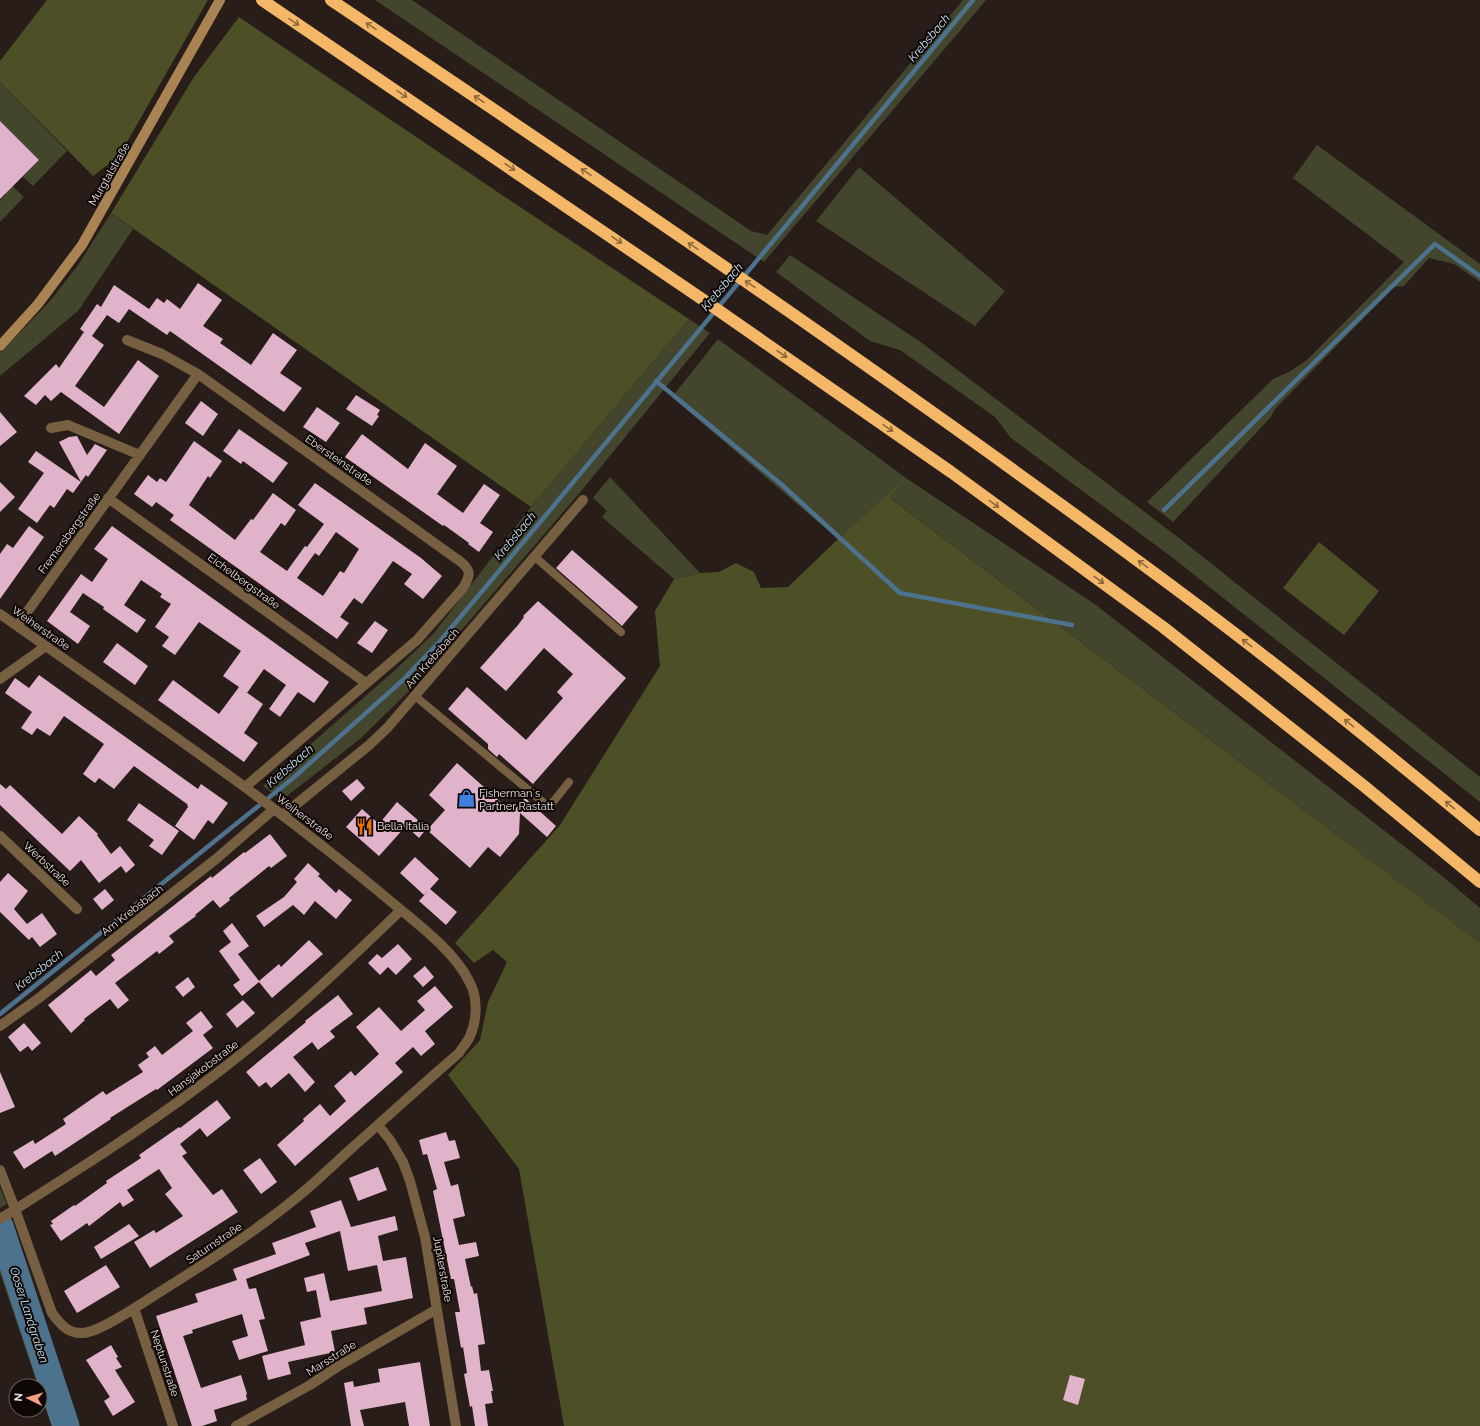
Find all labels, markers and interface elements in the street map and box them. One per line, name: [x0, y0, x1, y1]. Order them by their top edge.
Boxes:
water label: Krebsbach: [905, 11, 953, 65]
one-way arrow: [288, 18, 299, 26]
one-way arrow: [365, 22, 376, 30]
one-way arrow: [396, 90, 407, 98]
one-way arrow: [473, 95, 484, 103]
street label: Murgtalstraße: [86, 140, 133, 208]
one-way arrow: [504, 163, 515, 171]
one-way arrow: [581, 168, 592, 176]
one-way arrow: [611, 236, 622, 244]
one-way arrow: [688, 242, 699, 250]
water label: Krebsbach: [698, 260, 746, 314]
one-way arrow: [744, 280, 756, 288]
one-way arrow: [776, 350, 787, 358]
one-way arrow: [883, 424, 894, 432]
street label: Ebersteinstraße: [302, 432, 375, 489]
street label: Fremersbergstraße: [36, 490, 103, 576]
one-way arrow: [989, 500, 1000, 508]
water label: Krebsbach: [491, 509, 539, 563]
street label: Eichelbergstraße: [205, 551, 283, 612]
one-way arrow: [1138, 560, 1149, 569]
one-way arrow: [1094, 576, 1105, 584]
street label: Weiherstraße: [9, 604, 73, 653]
street label: Am Krebsbach: [403, 626, 462, 691]
one-way arrow: [1241, 639, 1252, 647]
one-way arrow: [1343, 719, 1354, 728]
water label: Krebsbach: [264, 742, 317, 790]
place label: Fisherman´s Partner Rastatt: [479, 787, 554, 813]
shop icon: Fisherman´s Partner Rastatt: [456, 789, 476, 809]
street label: Weiherstraße: [274, 792, 336, 843]
one-way arrow: [1444, 801, 1455, 809]
restaurant icon: Bella Italia: [354, 816, 374, 836]
place label: Bella Italia: [377, 820, 429, 833]
street label: Werbstraße: [21, 839, 73, 890]
street label: Am Krebsbach: [99, 882, 166, 939]
water label: Krebsbach: [12, 946, 66, 994]
street label: Hansjakobstraße: [166, 1037, 241, 1099]
street label: Saturnstraße: [184, 1220, 245, 1267]
street label: Jupiterstraße: [430, 1235, 455, 1303]
water label: Ooser Landgraben: [7, 1265, 51, 1365]
street label: Neptunstraße: [148, 1328, 182, 1399]
street label: Marsstraße: [304, 1338, 359, 1379]
north arrow: [8, 1378, 48, 1418]
text: N: [12, 1392, 25, 1402]

